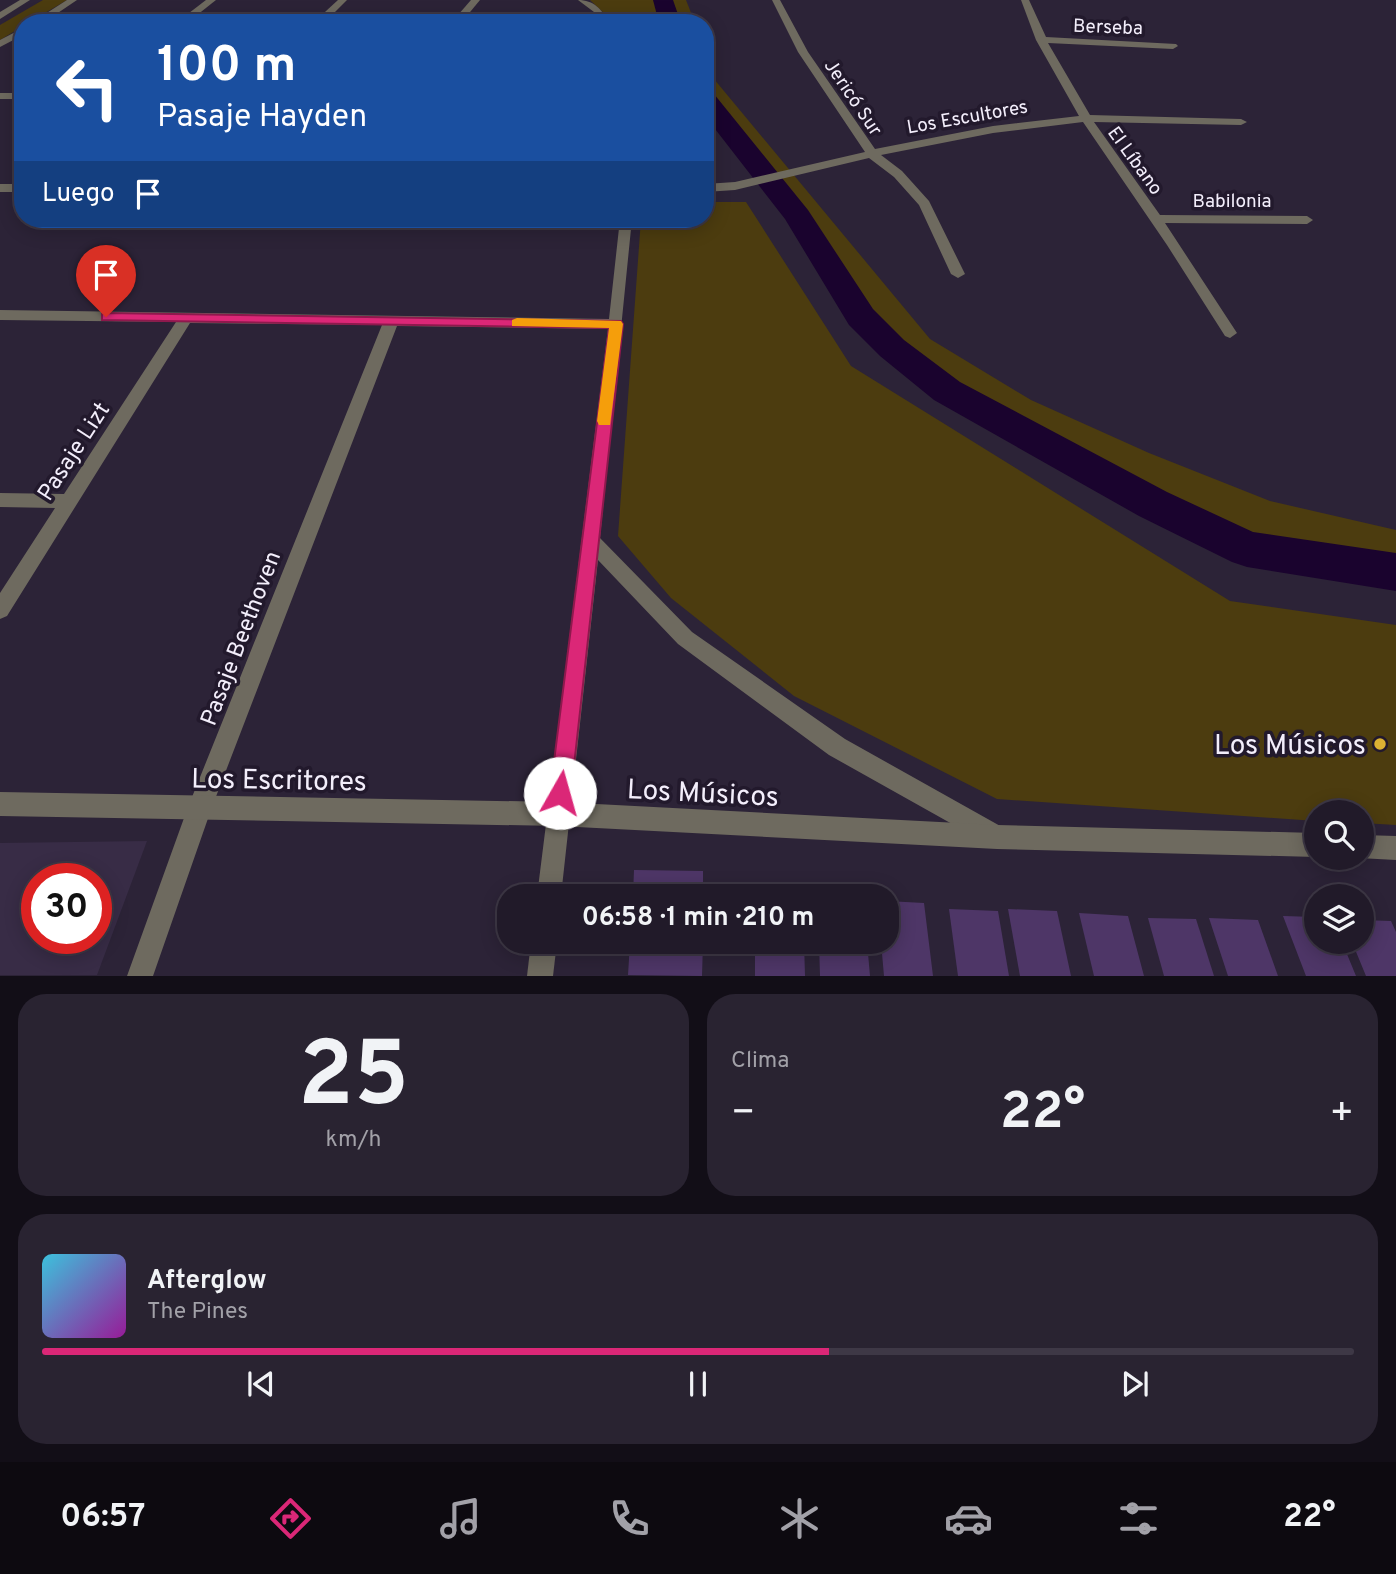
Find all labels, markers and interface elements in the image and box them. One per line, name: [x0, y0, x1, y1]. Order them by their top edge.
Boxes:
street label: Berseba: [1072, 15, 1143, 41]
text: 100 m: [157, 37, 296, 99]
icon: left: [42, 42, 133, 133]
street label: Jericó Sur: [818, 55, 887, 141]
street label: Los Escultores: [905, 96, 1030, 140]
text: Pasaje Hayden: [157, 98, 367, 138]
street label: El Líbano: [1101, 122, 1167, 200]
icon: arrive: [129, 175, 167, 213]
text: Luego: [42, 178, 115, 211]
street label: Babilonia: [1192, 190, 1272, 214]
pin: [76, 245, 136, 317]
icon: arrive: [87, 256, 125, 294]
street label: Pasaje Lizt: [32, 397, 118, 507]
street label: Pasaje Beethoven: [196, 547, 289, 730]
place label: Los Músicos: [1214, 729, 1366, 765]
marker: Los Músicos: [1372, 736, 1388, 752]
position arrow: [523, 756, 597, 830]
street label: Los Escritores: [191, 762, 367, 802]
street label: Los Músicos: [626, 773, 780, 817]
map controls: [1304, 800, 1374, 954]
button: search: [1304, 800, 1374, 870]
speed limit sign: 30: [21, 863, 112, 954]
button: layers: [1304, 884, 1374, 954]
text: 06:58 · 1 min · 210 m: [582, 902, 814, 935]
text: 25: [298, 1023, 409, 1138]
text: Clima: [731, 1047, 789, 1076]
text: 22°: [1000, 1081, 1085, 1147]
text: −: [731, 1090, 756, 1139]
text: +: [1329, 1090, 1354, 1139]
text: km/h: [326, 1126, 381, 1155]
text: Afterglow: [147, 1265, 267, 1298]
text: The Pines: [147, 1298, 248, 1327]
icon: previous: [242, 1365, 280, 1403]
icon: pause: [679, 1365, 717, 1403]
icon: next: [1116, 1365, 1154, 1403]
icon: directions: [266, 1494, 315, 1543]
icon: music: [436, 1494, 485, 1543]
icon: phone: [605, 1494, 654, 1543]
icon: climate: [775, 1494, 824, 1543]
icon: car: [944, 1494, 993, 1543]
icon: filters: [1114, 1494, 1163, 1543]
text: 06:57: [60, 1498, 145, 1538]
text: 22°: [1283, 1498, 1336, 1538]

